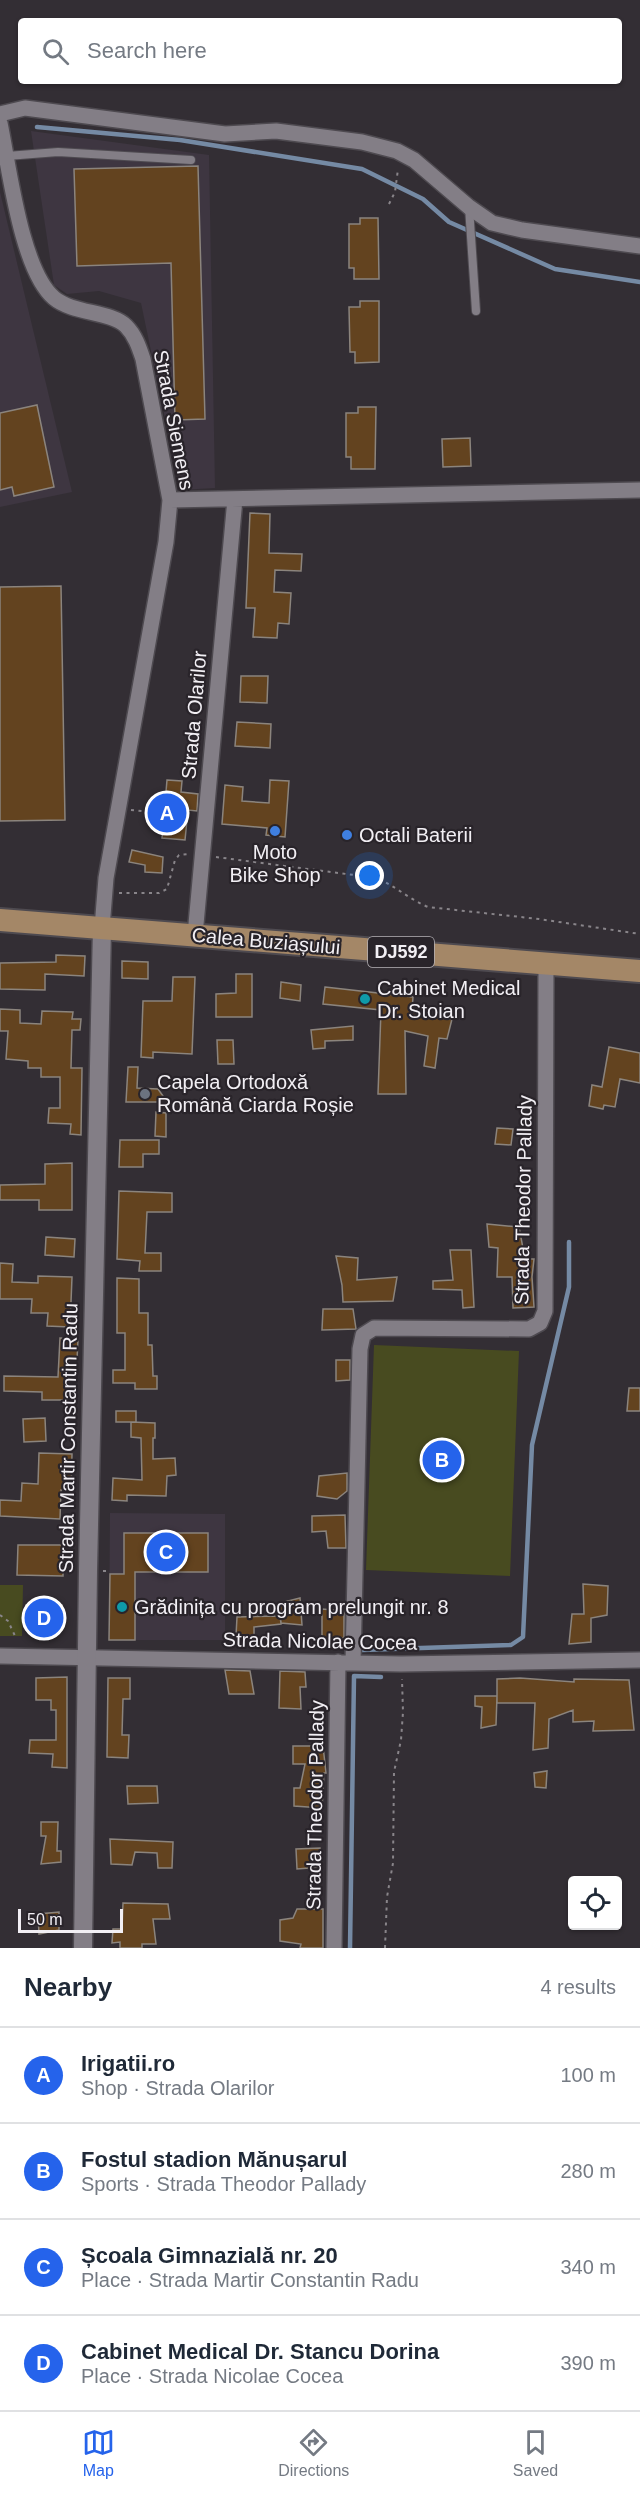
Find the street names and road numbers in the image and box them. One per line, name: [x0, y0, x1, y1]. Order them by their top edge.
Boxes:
street label: Strada Siemens: [150, 348, 198, 492]
street label: Strada Olarilor: [177, 649, 211, 780]
street label: Calea Buziașului: [191, 924, 341, 958]
road number: DJ592: [368, 937, 434, 967]
street label: Strada Theodor Pallady: [510, 1095, 536, 1305]
street label: Strada Martir Constantin Radu: [55, 1303, 81, 1573]
street label: Strada Nicolae Cocea: [223, 1628, 418, 1654]
street label: Strada Theodor Pallady: [302, 1700, 328, 1910]

